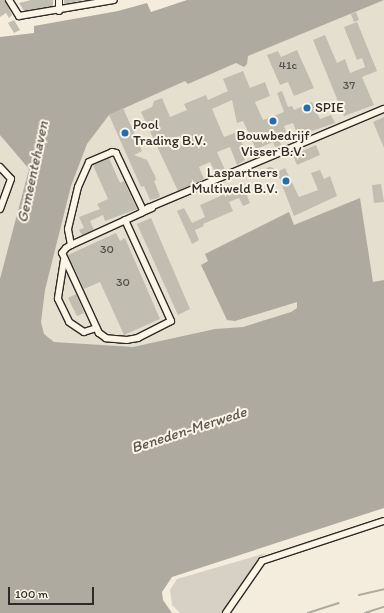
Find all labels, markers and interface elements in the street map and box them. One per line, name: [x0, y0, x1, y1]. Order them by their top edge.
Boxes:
house number: 41c: [279, 59, 297, 73]
house number: 37: [343, 79, 355, 93]
place label: SPIE: [315, 100, 344, 116]
marker: SPIE: [302, 103, 312, 113]
marker: Bouwbedrijf Visser B.V.: [268, 116, 278, 126]
place label: Pool Trading B.V.: [133, 117, 206, 150]
water label: Gemeentehaven: [13, 120, 53, 224]
marker: Pool Trading B.V.: [120, 128, 130, 138]
place label: Bouwbedrijf Visser B.V.: [237, 128, 309, 160]
place label: Laspartners Multiweld B.V.: [191, 165, 278, 198]
marker: Laspartners Multiweld B.V.: [281, 176, 291, 186]
house number: 30: [100, 243, 114, 257]
house number: 30: [116, 276, 130, 290]
water label: Beneden-Merwede: [129, 403, 249, 457]
scale bar: [10, 579, 96, 605]
text: 100 m: [15, 587, 48, 601]

